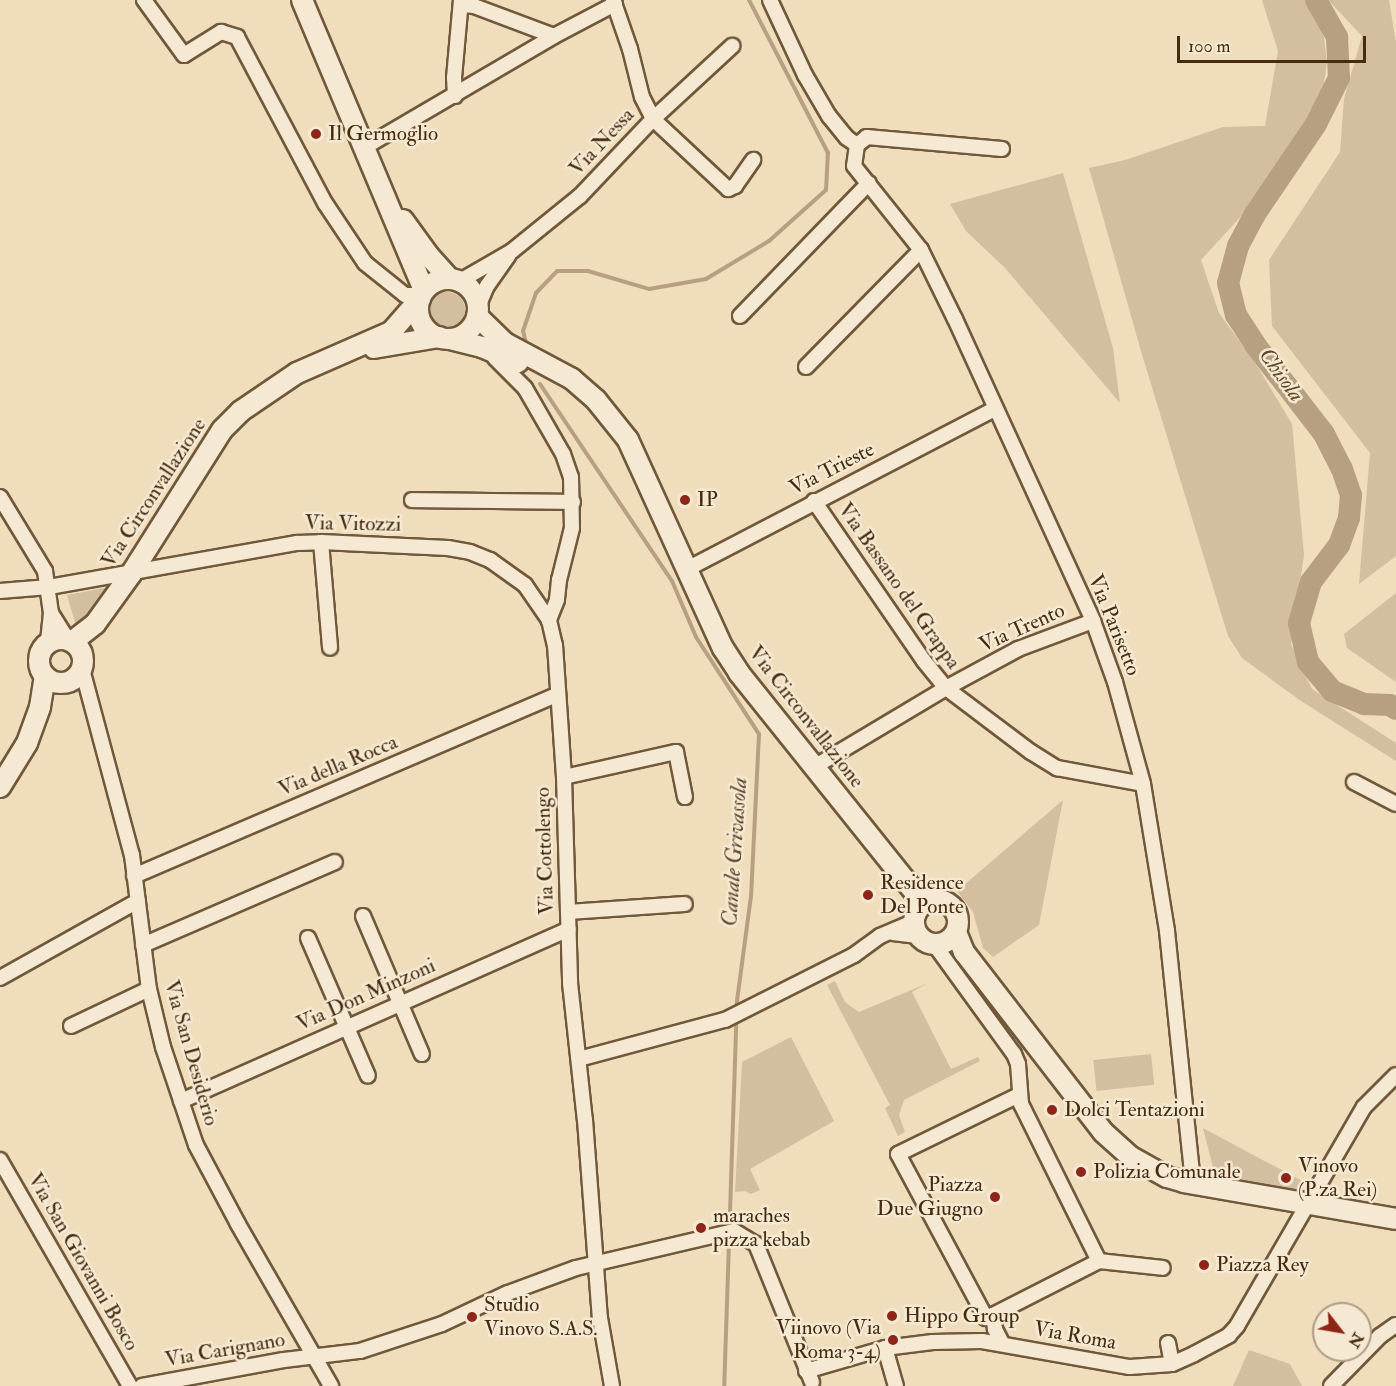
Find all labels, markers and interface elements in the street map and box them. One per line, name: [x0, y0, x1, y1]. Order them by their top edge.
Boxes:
scale bar: [1180, 24, 1369, 62]
text: 100 m: [1188, 35, 1231, 58]
street label: Via Nessa: [564, 103, 640, 181]
place label: Il Germoglio: [328, 121, 438, 147]
marker: Il Germoglio: [309, 127, 323, 141]
water label: Chisola: [1253, 343, 1309, 407]
street label: Via Circonvallazione: [96, 413, 212, 573]
street label: Via Trieste: [785, 437, 879, 501]
place label: IP: [697, 487, 718, 513]
marker: IP: [678, 493, 692, 507]
street label: Via Bassano del Grappa: [832, 498, 966, 674]
street label: Via Vitozzi: [305, 511, 401, 537]
street label: Via Parisetto: [1082, 571, 1146, 679]
street label: Via Trento: [975, 598, 1069, 658]
street label: Via Circonvallazione: [743, 641, 869, 793]
street label: Via della Rocca: [275, 730, 401, 802]
water label: Canale Grivassola: [717, 777, 753, 927]
street label: Via Cottolengo: [530, 787, 560, 915]
place label: Residence Del Ponte: [880, 870, 964, 920]
marker: Residence Del Ponte: [861, 888, 875, 902]
street label: Via Don Minzoni: [293, 953, 439, 1037]
street label: Via San Desiderio: [158, 977, 224, 1129]
place label: Dolci Tentazioni: [1064, 1097, 1205, 1123]
marker: Dolci Tentazioni: [1045, 1103, 1059, 1117]
place label: Vinovo (P.za Rei): [1298, 1153, 1377, 1203]
place label: Polizia Comunale: [1093, 1159, 1240, 1185]
marker: Polizia Comunale: [1074, 1165, 1088, 1179]
street label: Via San Giovanni Bosco: [22, 1169, 144, 1355]
marker: Vinovo (P.za Rei): [1279, 1171, 1293, 1185]
place label: Piazza Due Giugno: [877, 1172, 983, 1222]
marker: Piazza Due Giugno: [988, 1190, 1002, 1204]
place label: maraches pizza kebab: [713, 1203, 810, 1253]
marker: maraches pizza kebab: [694, 1221, 708, 1235]
place label: Piazza Rey: [1216, 1252, 1309, 1278]
marker: Piazza Rey: [1197, 1258, 1211, 1272]
place label: Studio Vinovo S.A.S.: [484, 1292, 598, 1342]
north arrow: [1312, 1302, 1372, 1362]
place label: Hippo Group: [904, 1303, 1019, 1329]
marker: Hippo Group: [885, 1309, 899, 1323]
marker: Studio Vinovo S.A.S.: [465, 1310, 479, 1324]
place label: Viinovo (Via Roma 3-4): [776, 1315, 881, 1365]
street label: Via Roma: [1032, 1316, 1118, 1356]
street label: Via Carignano: [163, 1327, 287, 1373]
text: N: [1343, 1329, 1368, 1352]
marker: Viinovo (Via Roma 3-4): [886, 1333, 900, 1347]

